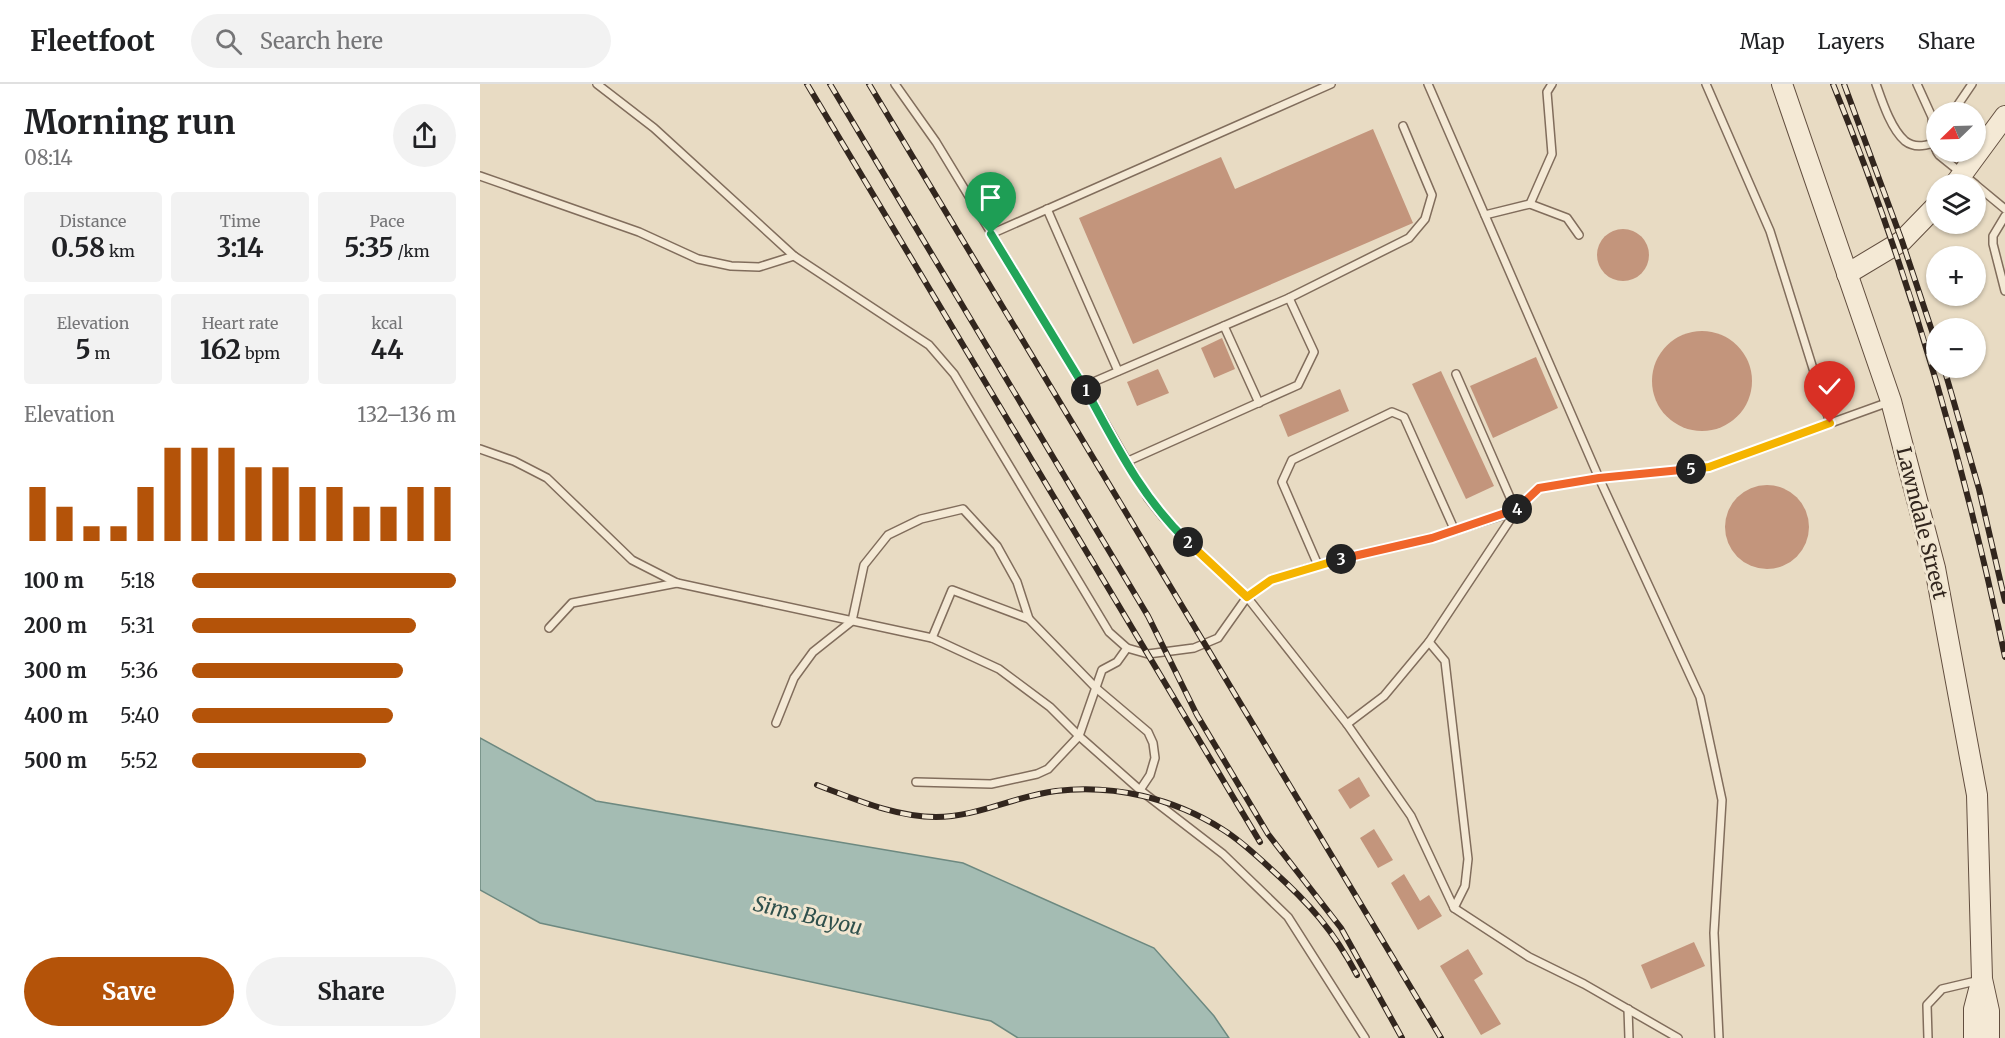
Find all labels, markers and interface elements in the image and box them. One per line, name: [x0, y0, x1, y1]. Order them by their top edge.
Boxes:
search box: [191, 14, 611, 68]
text: Fleetfoot: [30, 23, 155, 59]
icon: search: [212, 25, 245, 58]
text: Search here: [260, 27, 383, 55]
text: Map: [1740, 28, 1785, 55]
text: Layers: [1818, 28, 1885, 55]
text: Share: [1918, 28, 1975, 55]
text: Morning run: [24, 102, 235, 143]
north arrow: [1926, 102, 1986, 162]
map controls: [1926, 102, 1986, 378]
button: share: [393, 104, 456, 167]
text: 08:14: [24, 145, 72, 170]
pin: [965, 172, 1016, 234]
button: layers: [1926, 174, 1986, 234]
icon: arrive: [974, 181, 1007, 214]
text: Distance: [60, 211, 126, 231]
text: Time: [220, 211, 260, 231]
text: Pace: [370, 211, 405, 231]
text: 0.58: [51, 231, 105, 264]
text: 3:14: [217, 231, 264, 264]
text: 5:35: [344, 231, 394, 264]
text: km: [105, 241, 135, 261]
text: /km: [394, 241, 430, 261]
button: +: [1926, 246, 1986, 306]
text: Elevation: [57, 313, 129, 333]
text: Heart rate: [202, 313, 278, 333]
text: kcal: [371, 313, 403, 333]
button: −: [1926, 318, 1986, 378]
text: 5: [76, 333, 91, 366]
text: 162: [200, 333, 241, 366]
text: 44: [370, 333, 404, 366]
text: m: [91, 343, 110, 363]
text: bpm: [241, 343, 280, 363]
pin: [1804, 361, 1855, 423]
icon: check: [1813, 370, 1846, 403]
pin: 1: [1071, 375, 1101, 405]
text: 1: [1082, 380, 1090, 400]
text: Elevation: [24, 402, 115, 427]
text: 132–136 m: [357, 402, 456, 427]
street label: Lawndale Street: [1892, 444, 1954, 602]
pin: 5: [1676, 454, 1706, 484]
text: 5: [1686, 459, 1696, 479]
pin: 4: [1502, 494, 1532, 524]
text: 4: [1512, 499, 1522, 519]
pin: 2: [1173, 527, 1203, 557]
text: 2: [1183, 532, 1193, 552]
pin: 3: [1326, 544, 1356, 574]
text: 3: [1336, 549, 1346, 569]
text: 100 m: [24, 568, 84, 593]
text: 5:18: [120, 568, 155, 593]
text: 200 m: [24, 613, 87, 638]
text: 5:31: [120, 613, 155, 638]
text: 300 m: [24, 658, 87, 683]
text: 5:36: [120, 658, 158, 683]
text: 400 m: [24, 703, 88, 728]
text: 5:40: [120, 703, 160, 728]
text: 500 m: [24, 748, 87, 773]
text: 5:52: [120, 748, 158, 773]
water label: Sims Bayou: [751, 890, 865, 941]
button: Save: [24, 957, 234, 1026]
button: Share: [246, 957, 456, 1026]

